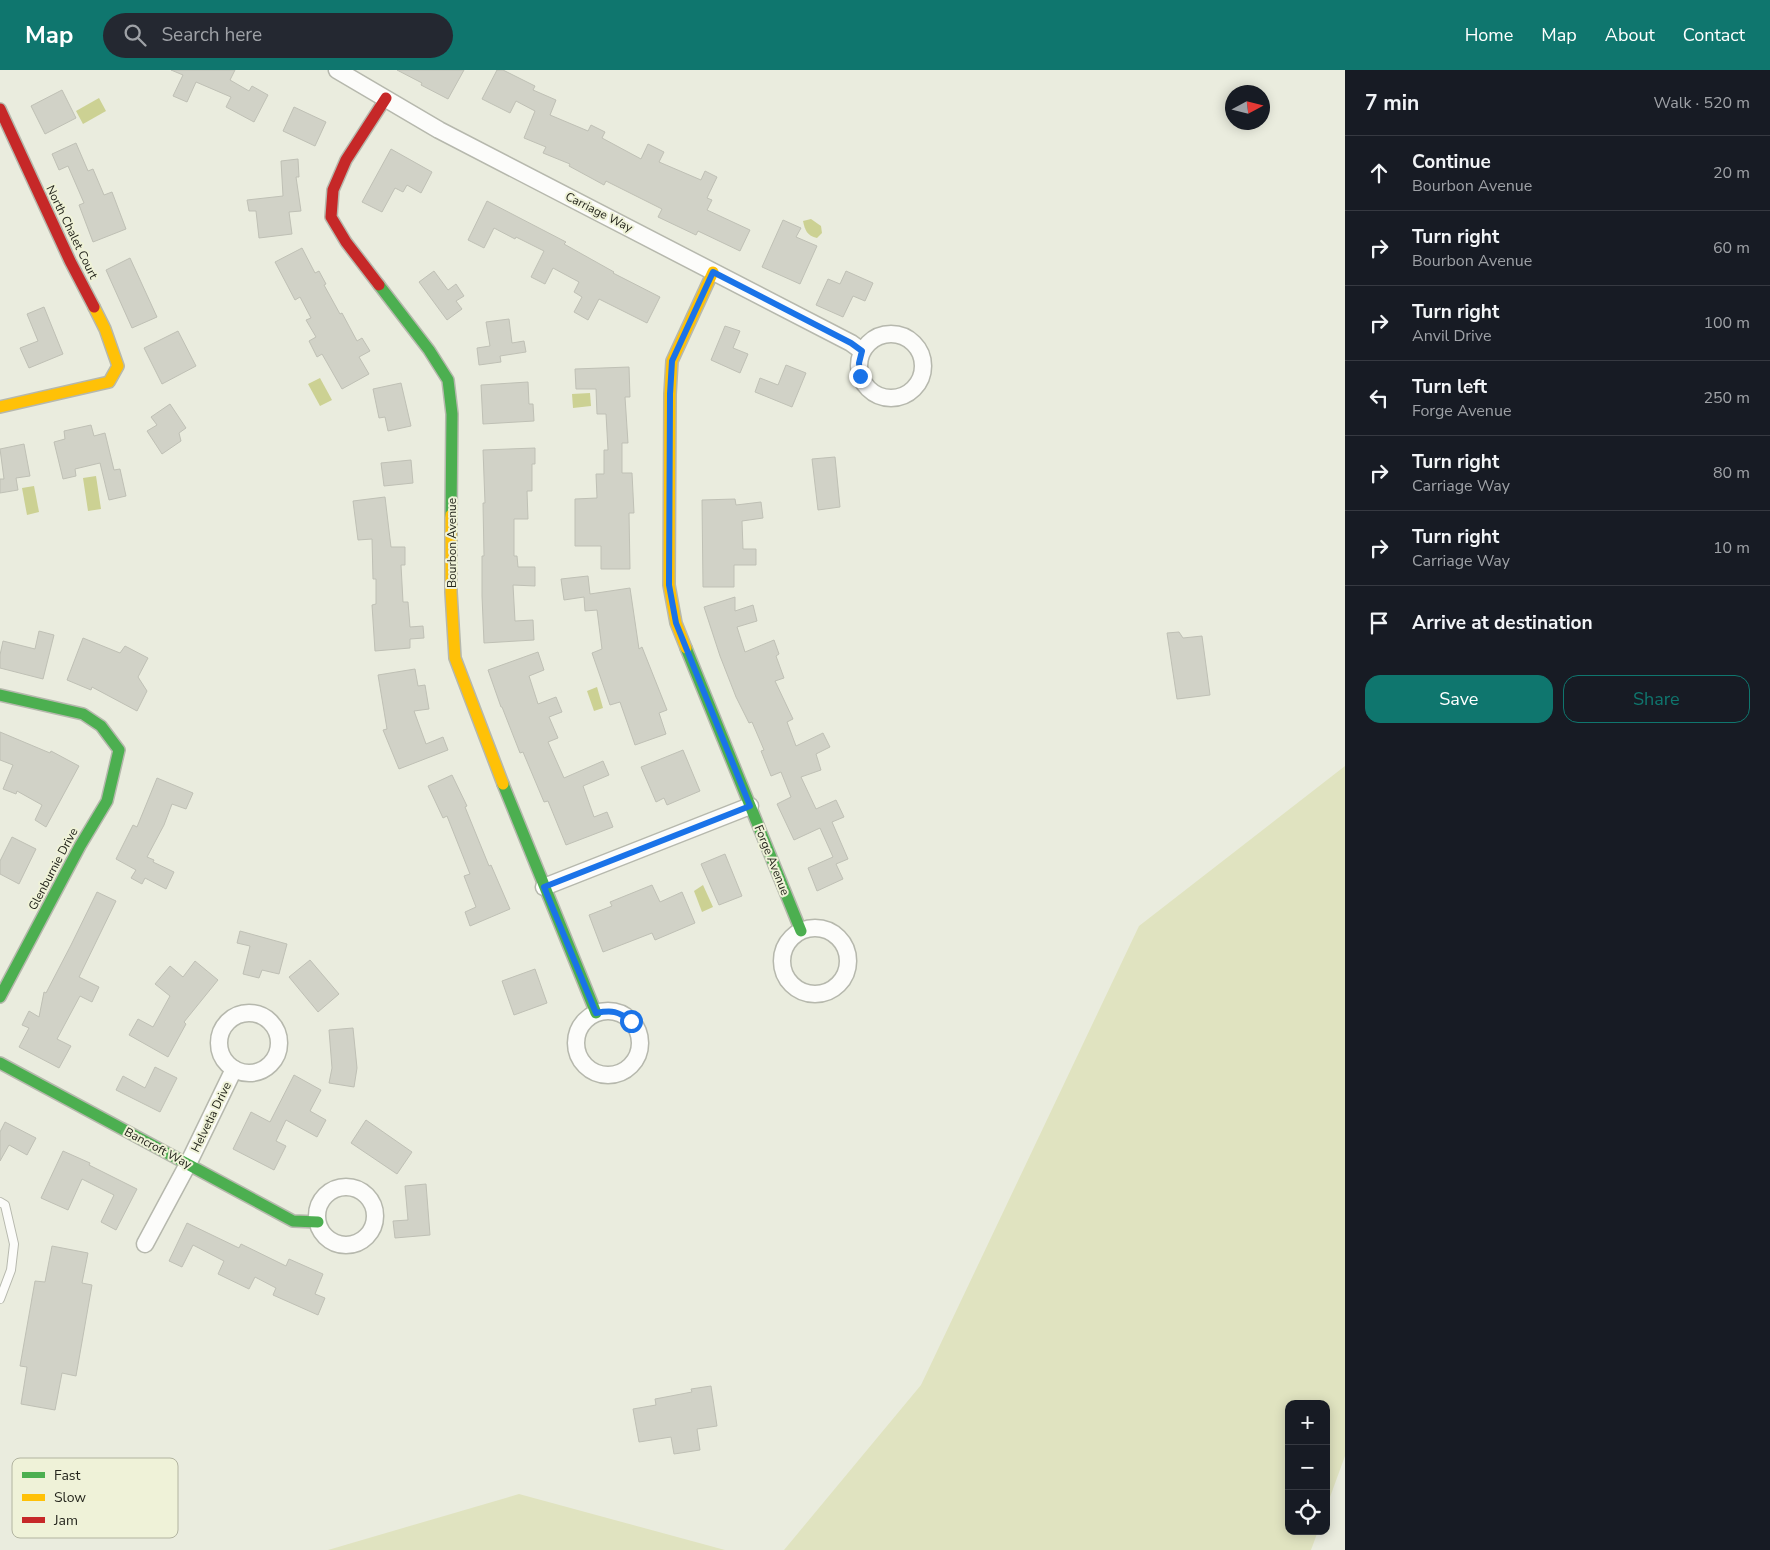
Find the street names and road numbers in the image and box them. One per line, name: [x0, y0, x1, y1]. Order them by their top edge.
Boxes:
street label: North Chalet Court: [42, 182, 102, 282]
street label: Carriage Way: [563, 188, 636, 236]
street label: Bourbon Avenue: [444, 498, 460, 588]
street label: Forge Avenue: [751, 822, 793, 898]
street label: Glenburnie Drive: [25, 825, 81, 913]
street label: Helvetia Drive: [187, 1079, 235, 1155]
street label: Bancroft Way: [122, 1124, 195, 1173]

